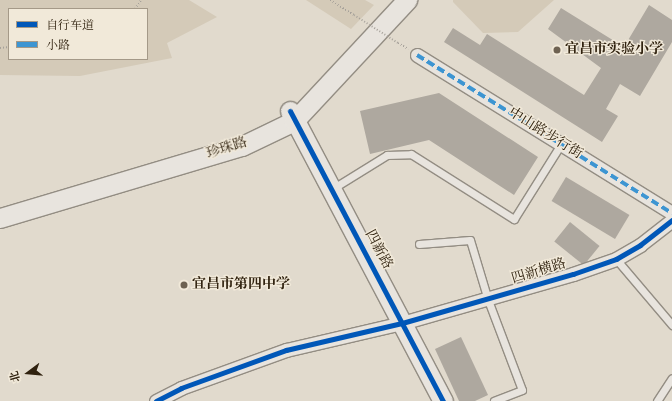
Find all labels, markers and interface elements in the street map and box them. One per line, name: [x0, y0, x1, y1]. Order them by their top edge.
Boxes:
legend: [8, 8, 148, 60]
text: 自行车道: [46, 18, 94, 34]
text: 小路: [46, 38, 70, 54]
place label: 宜昌市实验小学: [565, 42, 663, 58]
marker: 宜昌市实验小学: [552, 45, 562, 55]
street label: 中山路步行街: [505, 105, 585, 163]
street label: 珍珠路: [204, 135, 250, 163]
street label: 四新路: [361, 228, 395, 272]
street label: 四新横路: [510, 256, 568, 288]
place label: 宜昌市第四中学: [192, 277, 290, 293]
marker: 宜昌市第四中学: [179, 280, 189, 290]
north arrow: [8, 353, 48, 393]
text: 北: [7, 369, 25, 384]

